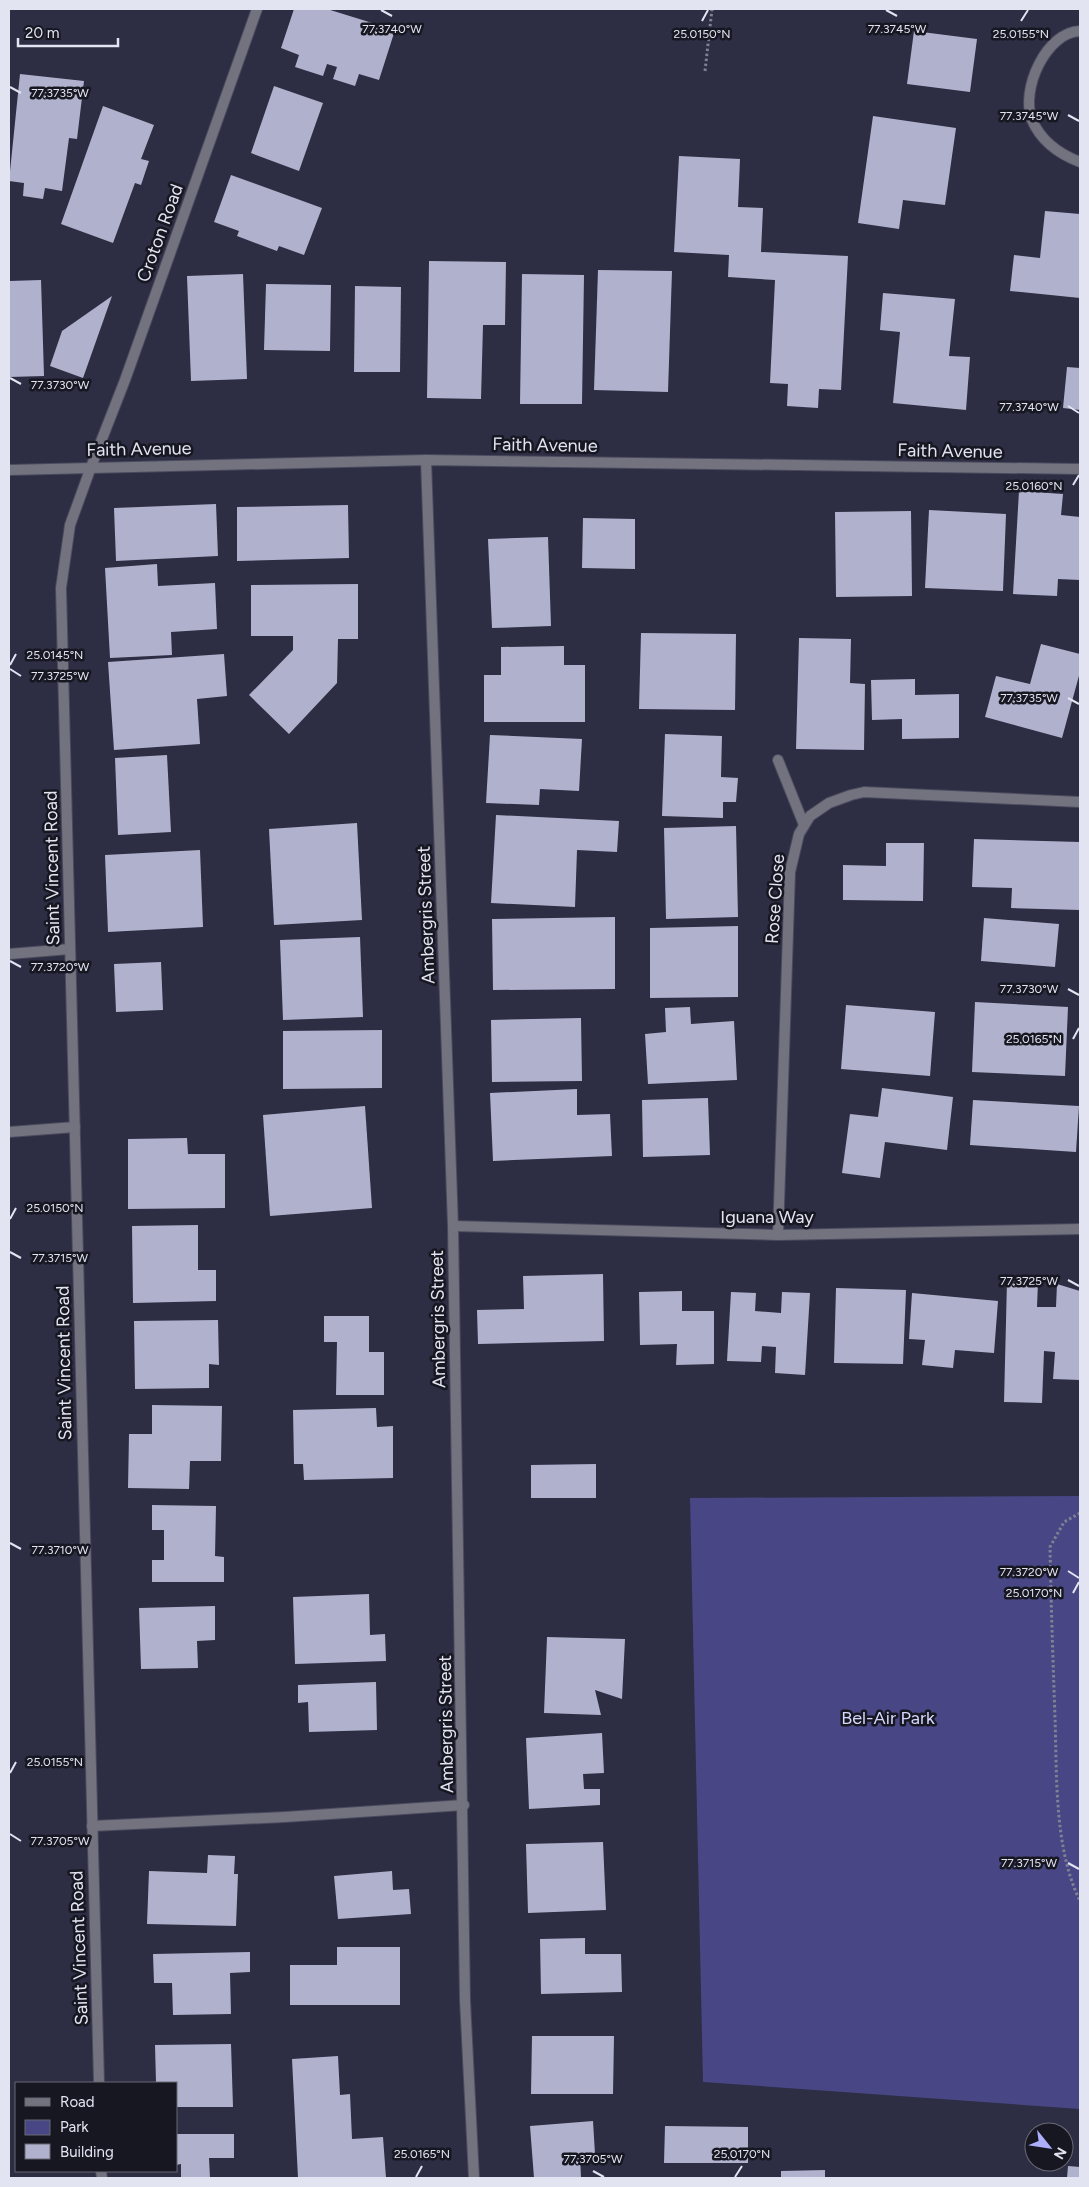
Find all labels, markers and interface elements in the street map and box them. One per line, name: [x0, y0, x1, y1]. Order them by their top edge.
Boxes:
scale bar: [18, 15, 118, 47]
text: 77.3740°W: [362, 22, 422, 36]
text: 77.3745°W: [868, 22, 927, 36]
text: 20 m: [25, 24, 59, 42]
text: 25.0150°N: [673, 27, 731, 41]
text: 25.0155°N: [993, 27, 1049, 41]
text: 77.3735°W: [31, 86, 89, 100]
text: 77.3745°W: [1000, 109, 1059, 123]
street label: Croton Road: [132, 181, 188, 285]
text: 77.3730°W: [31, 378, 90, 392]
text: 77.3740°W: [999, 400, 1059, 414]
street label: Faith Avenue: [492, 433, 598, 457]
street label: Faith Avenue: [86, 437, 192, 461]
street label: Faith Avenue: [897, 439, 1003, 463]
text: 25.0160°N: [1006, 479, 1062, 493]
text: 25.0145°N: [27, 648, 83, 662]
text: 77.3725°W: [31, 669, 89, 683]
text: 77.3735°W: [1000, 691, 1058, 705]
street label: Saint Vincent Road: [40, 790, 64, 946]
street label: Ambergris Street: [413, 845, 439, 984]
street label: Rose Close: [761, 853, 789, 945]
text: 77.3720°W: [31, 960, 90, 974]
text: 77.3730°W: [1000, 982, 1059, 996]
text: 25.0165°N: [1006, 1032, 1062, 1046]
text: 25.0150°N: [26, 1201, 84, 1215]
street label: Iguana Way: [720, 1206, 814, 1228]
street label: Ambergris Street: [426, 1250, 450, 1388]
text: 77.3715°W: [32, 1251, 89, 1265]
text: 77.3725°W: [1000, 1274, 1058, 1288]
street label: Saint Vincent Road: [52, 1285, 76, 1441]
text: 77.3710°W: [32, 1543, 89, 1557]
text: 77.3720°W: [1000, 1565, 1059, 1579]
text: 25.0170°N: [1006, 1586, 1062, 1600]
street label: Ambergris Street: [434, 1655, 458, 1793]
park label: Bel-Air Park: [841, 1707, 935, 1729]
text: 25.0155°N: [27, 1755, 83, 1769]
text: 77.3705°W: [31, 1834, 90, 1848]
text: 77.3715°W: [1001, 1856, 1058, 1870]
street label: Saint Vincent Road: [65, 1870, 93, 2026]
legend: [15, 2082, 178, 2172]
text: Road: [60, 2093, 95, 2111]
text: Park: [60, 2118, 89, 2136]
north arrow: [1024, 2122, 1074, 2172]
text: Building: [60, 2143, 114, 2161]
text: N: [1050, 2144, 1070, 2162]
text: 25.0165°N: [394, 2147, 450, 2161]
text: 25.0170°N: [714, 2147, 770, 2161]
text: 77.3705°W: [564, 2152, 623, 2166]

